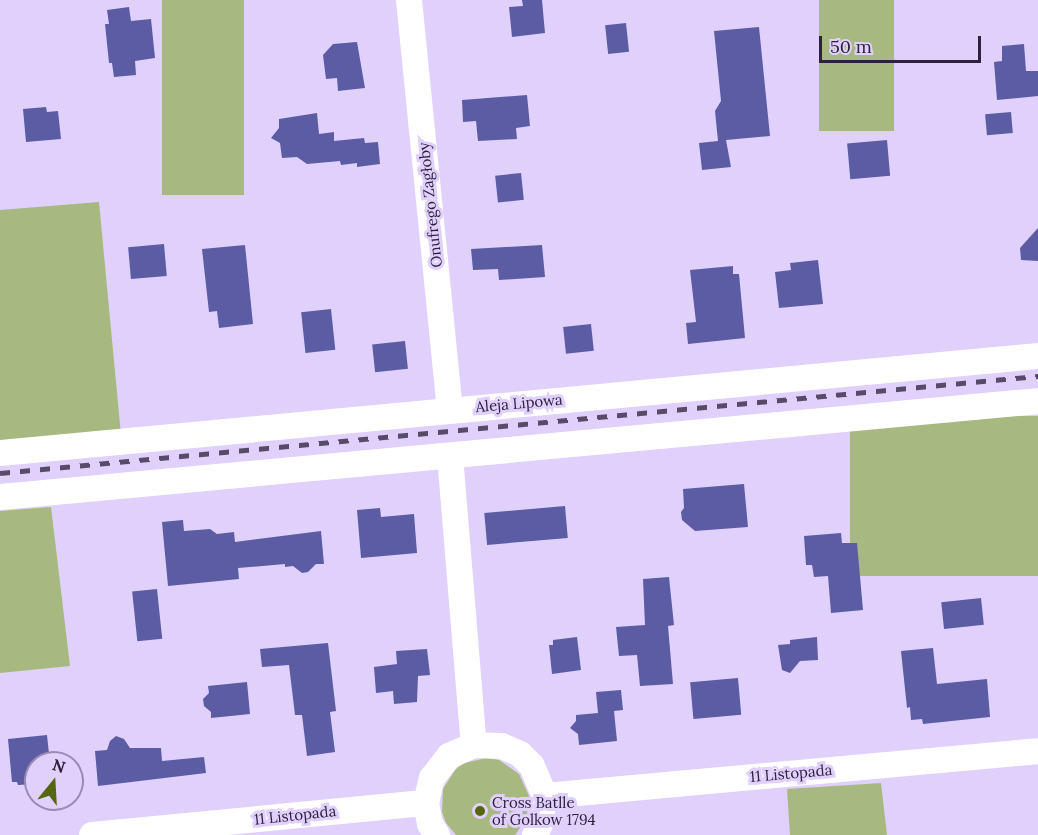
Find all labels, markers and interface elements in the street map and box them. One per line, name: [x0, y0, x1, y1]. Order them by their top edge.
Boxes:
scale bar: [822, 24, 984, 62]
text: 50 m: [830, 35, 872, 58]
street label: Onufrego Zagłoby: [414, 141, 446, 269]
street label: Aleja Lipowa: [475, 390, 563, 416]
north arrow: [24, 751, 84, 811]
text: N: [50, 754, 68, 777]
street label: 11 Listopada: [749, 760, 833, 786]
place label: Cross Batlle of Golkow 1794: [492, 793, 596, 828]
street label: 11 Listopada: [253, 802, 337, 828]
marker: Cross Batlle of Golkow 1794: [473, 804, 487, 818]

